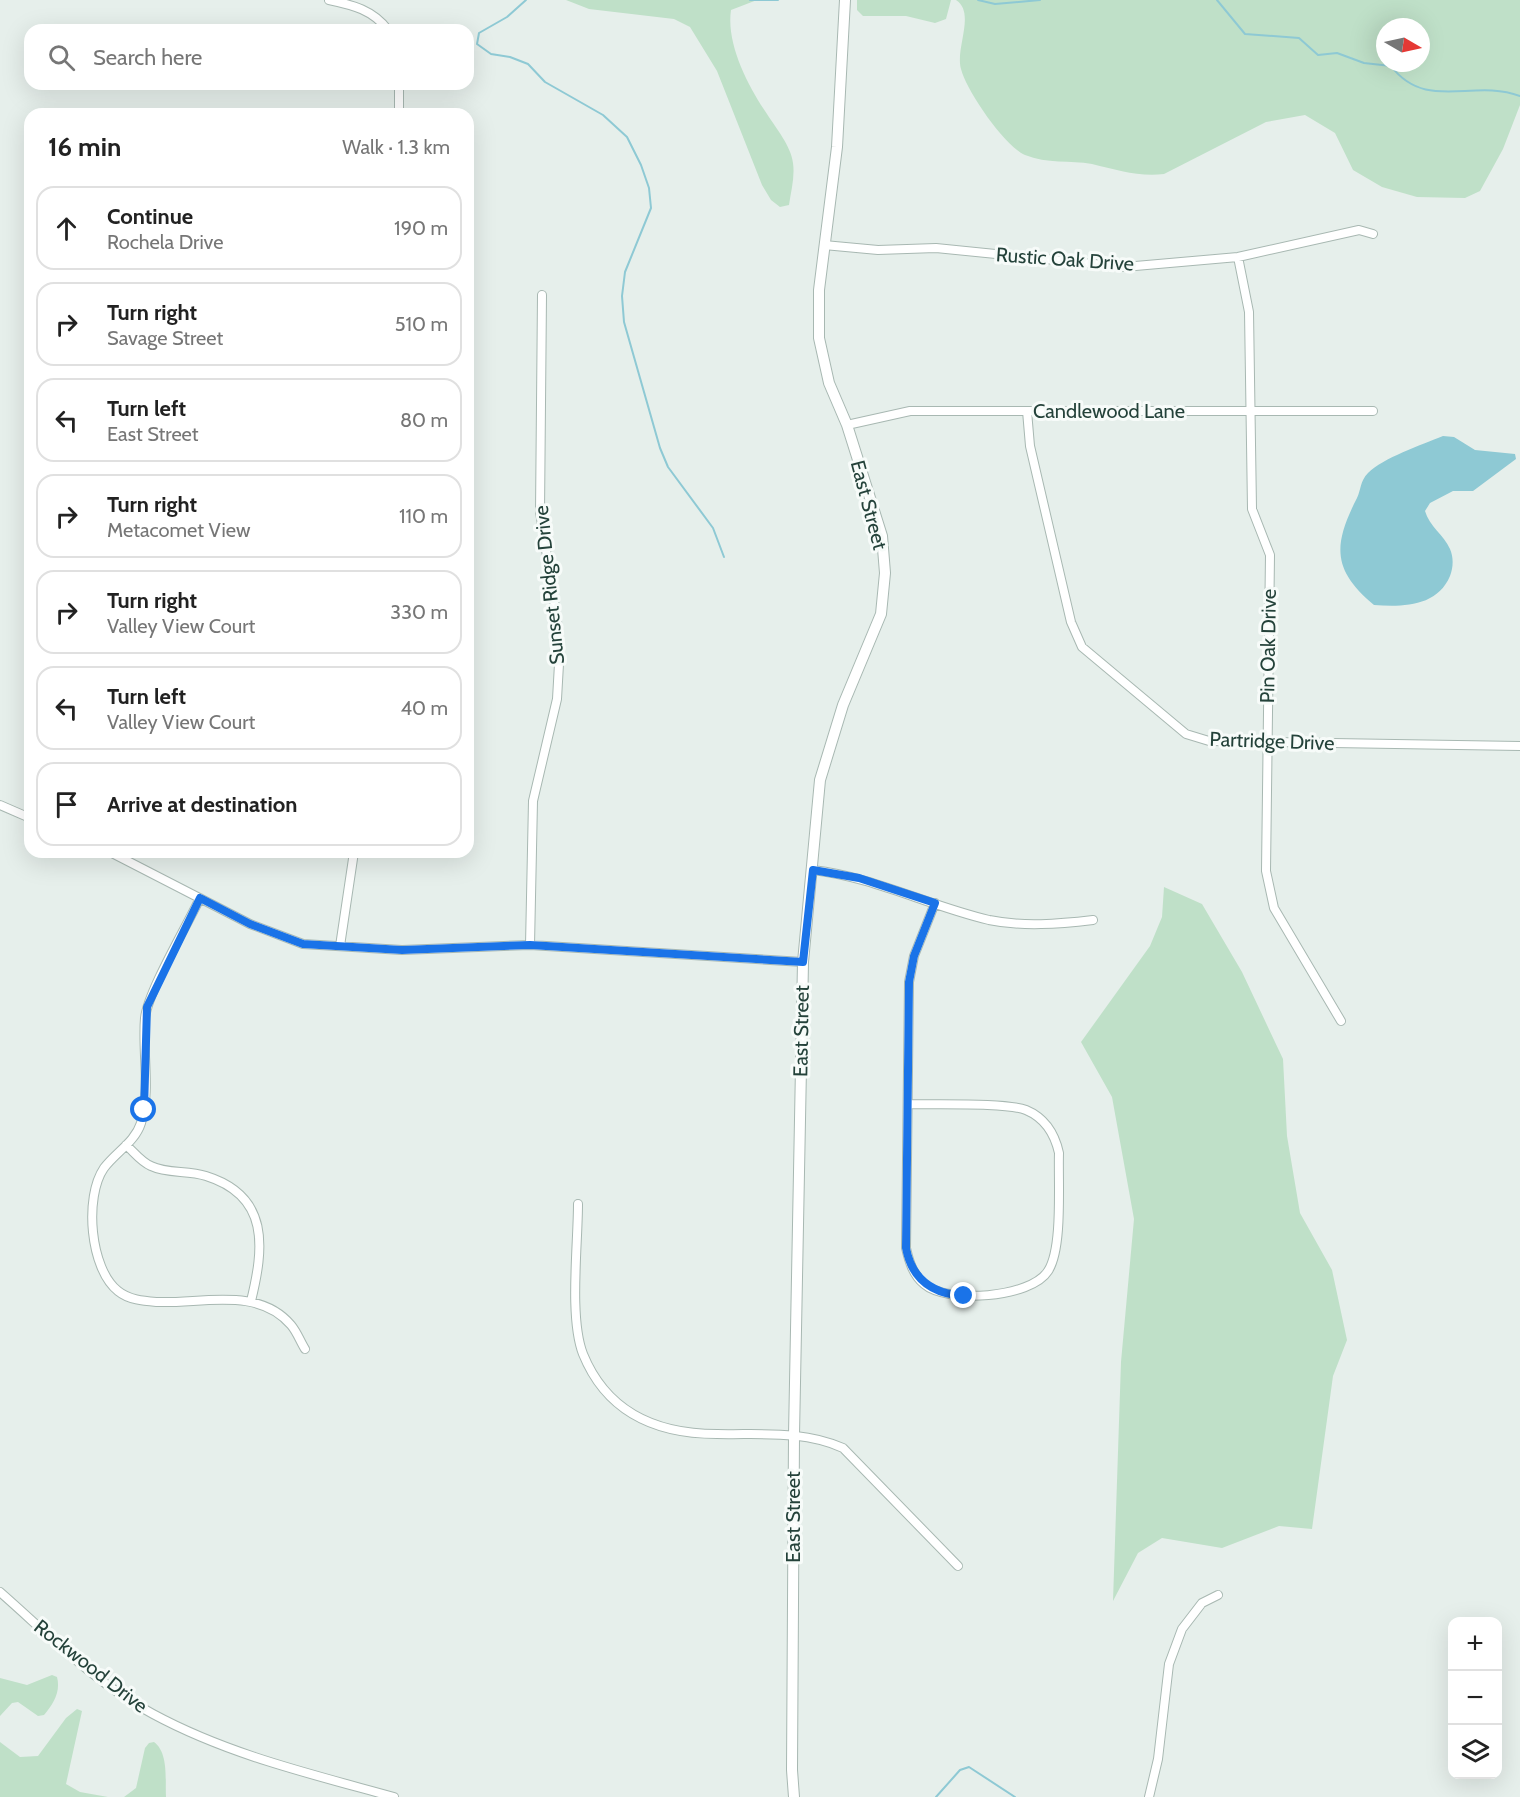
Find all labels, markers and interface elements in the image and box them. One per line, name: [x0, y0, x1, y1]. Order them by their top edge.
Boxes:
north arrow: [1376, 18, 1430, 72]
search box: [24, 24, 474, 90]
icon: search: [45, 41, 78, 74]
text: Search here: [93, 44, 202, 71]
text: 16 min: [48, 131, 121, 163]
text: Walk · 1.3 km: [342, 135, 450, 159]
text: Continue: [107, 203, 193, 230]
icon: ahead: [50, 212, 83, 245]
text: 190 m: [394, 216, 448, 240]
text: Rochela Drive: [107, 230, 224, 254]
street label: Rustic Oak Drive: [995, 242, 1135, 276]
text: Turn right: [107, 299, 197, 326]
icon: right: [50, 308, 83, 341]
text: 510 m: [395, 312, 448, 336]
text: Savage Street: [107, 326, 223, 350]
text: Turn left: [107, 395, 186, 422]
street label: Candlewood Lane: [1033, 399, 1185, 423]
icon: left: [50, 404, 83, 437]
text: 80 m: [400, 408, 448, 432]
text: East Street: [107, 422, 199, 446]
street label: East Street: [846, 458, 893, 553]
text: Turn right: [107, 491, 197, 518]
icon: right: [50, 500, 83, 533]
text: 110 m: [399, 504, 448, 528]
street label: Sunset Ridge Drive: [529, 504, 569, 666]
text: Metacomet View: [107, 518, 251, 542]
text: Turn right: [107, 587, 197, 614]
street label: Pin Oak Drive: [1255, 589, 1281, 703]
icon: right: [50, 596, 83, 629]
text: 330 m: [390, 600, 448, 624]
text: Valley View Court: [107, 614, 255, 638]
text: Turn left: [107, 683, 186, 710]
icon: left: [50, 692, 83, 725]
text: 40 m: [400, 696, 448, 720]
text: Valley View Court: [107, 710, 255, 734]
street label: Partridge Drive: [1209, 727, 1335, 755]
icon: arrive: [50, 788, 83, 821]
text: Arrive at destination: [107, 791, 297, 818]
street label: East Street: [788, 985, 814, 1077]
route start: [130, 1096, 156, 1122]
route end: [950, 1282, 976, 1308]
street label: East Street: [781, 1471, 805, 1563]
street label: Rockwood Drive: [29, 1614, 153, 1718]
map controls: [1448, 1617, 1502, 1779]
button: +: [1448, 1617, 1502, 1671]
button: −: [1448, 1671, 1502, 1725]
button: layers: [1448, 1725, 1502, 1779]

